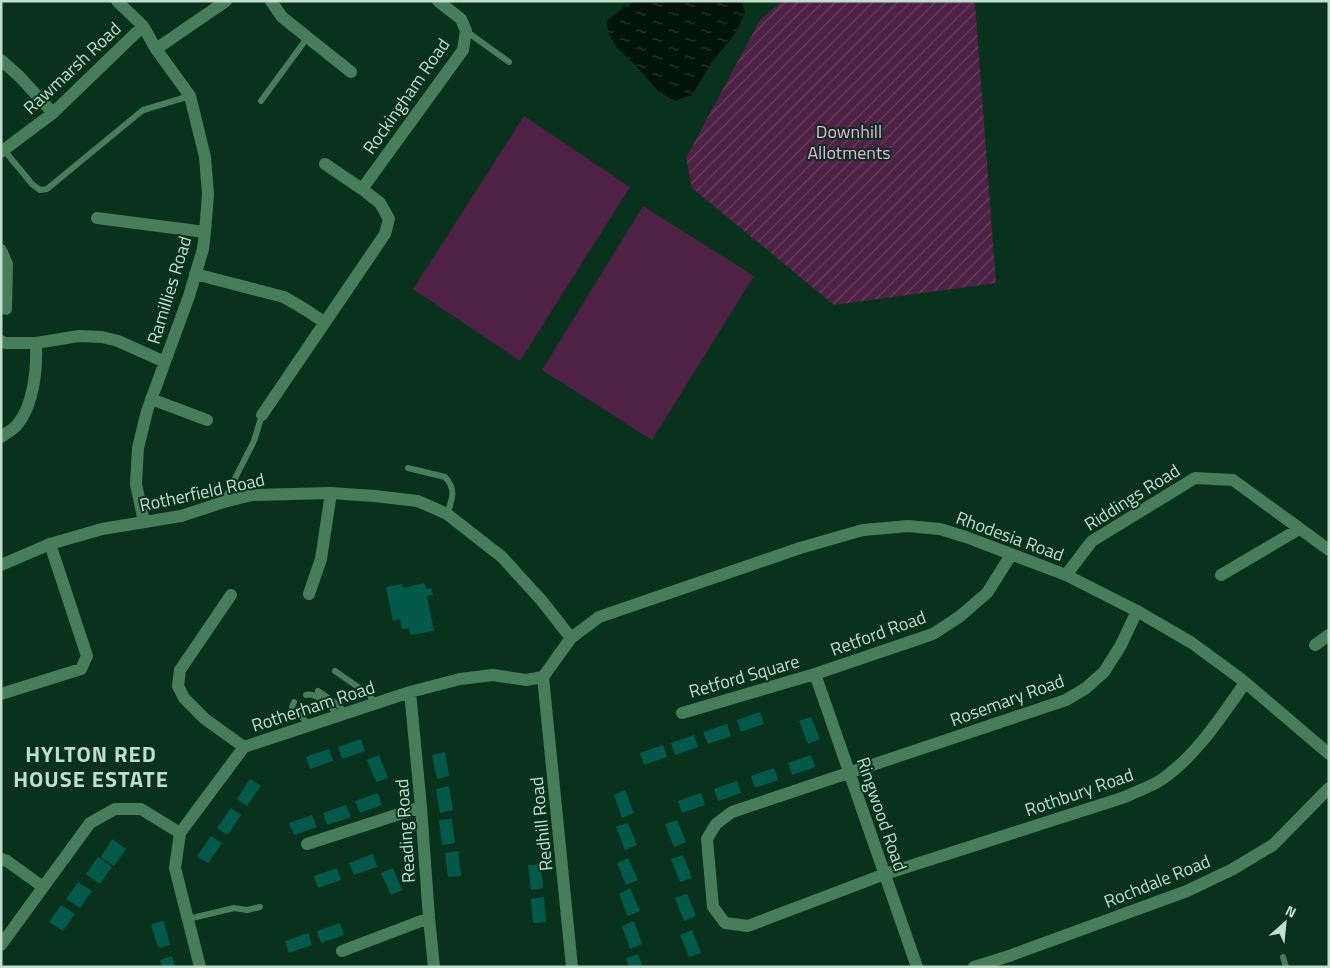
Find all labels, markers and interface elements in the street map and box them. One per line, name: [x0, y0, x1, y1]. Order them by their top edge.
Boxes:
street label: Rawmarsh Road: [17, 15, 127, 121]
street label: Rockingham Road: [356, 32, 456, 160]
park label: Downhill Allotments: [807, 118, 891, 166]
street label: Ramillies Road: [140, 233, 198, 347]
street label: Riddings Road: [1079, 457, 1185, 537]
street label: Rotherfield Road: [137, 466, 267, 518]
street label: Rhodesia Road: [952, 504, 1068, 568]
street label: Retford Road: [826, 603, 930, 663]
street label: Retford Square: [685, 647, 803, 705]
street label: Rosemary Road: [946, 667, 1068, 733]
street label: Rotherham Road: [248, 673, 378, 739]
district label: HYLTON RED HOUSE ESTATE: [13, 737, 169, 796]
street label: Ringwood Road: [850, 753, 914, 875]
street label: Rothbury Road: [1021, 761, 1137, 823]
street label: Redhill Road: [523, 776, 559, 872]
street label: Reading Road: [388, 778, 422, 884]
street label: Rochdale Road: [1100, 847, 1214, 915]
north arrow: [1260, 898, 1310, 948]
text: N: [1282, 899, 1300, 923]

